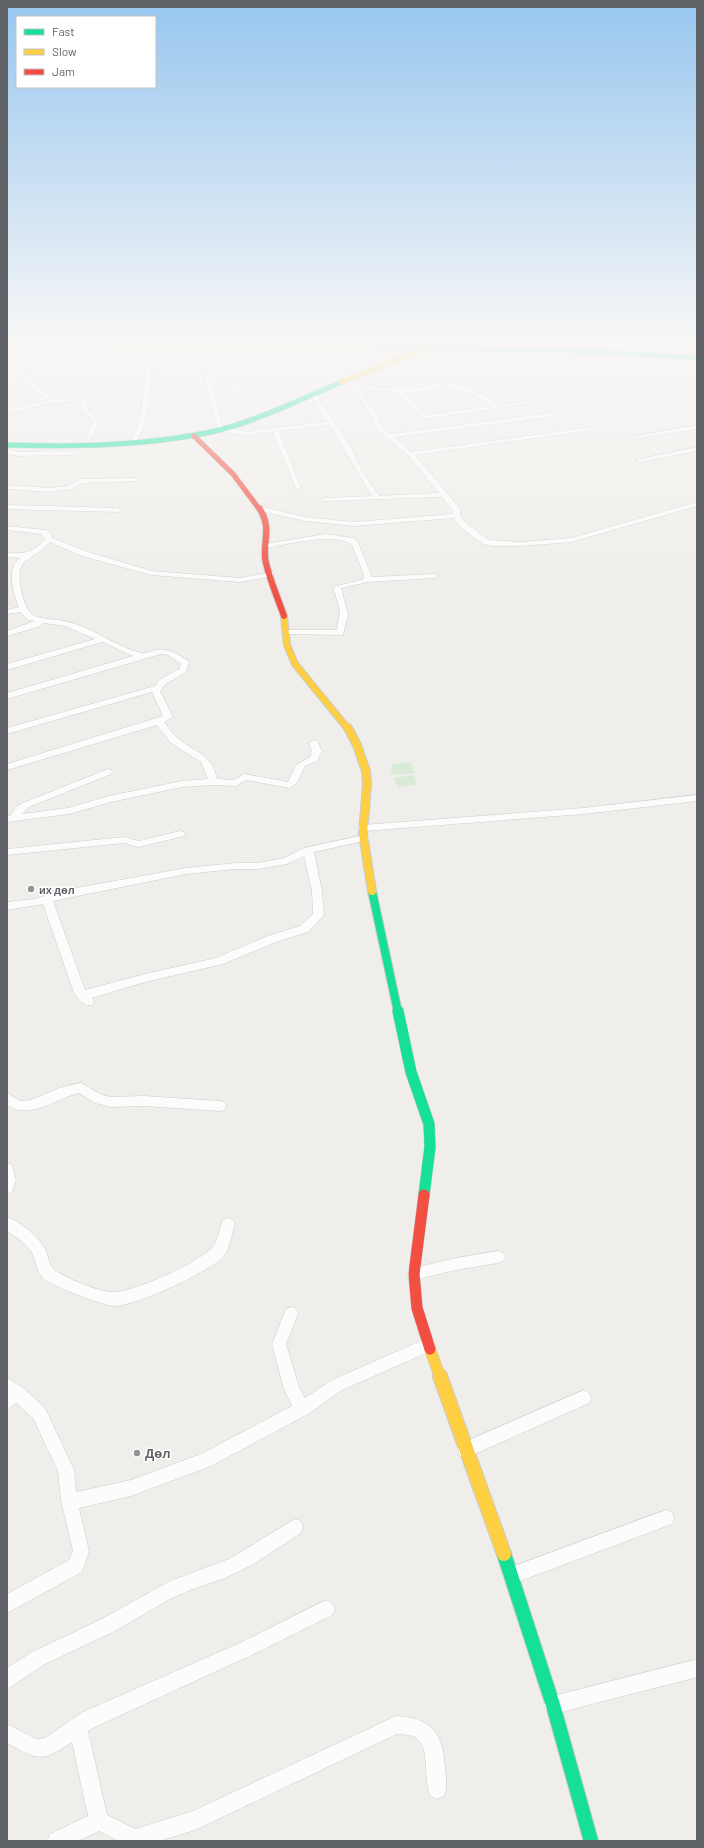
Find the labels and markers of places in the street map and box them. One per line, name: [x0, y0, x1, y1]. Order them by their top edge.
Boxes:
place label: их дөл: [39, 883, 75, 896]
marker: их дөл: [26, 884, 36, 894]
place label: Дөл: [145, 1445, 170, 1461]
marker: Дөл: [132, 1448, 142, 1458]

